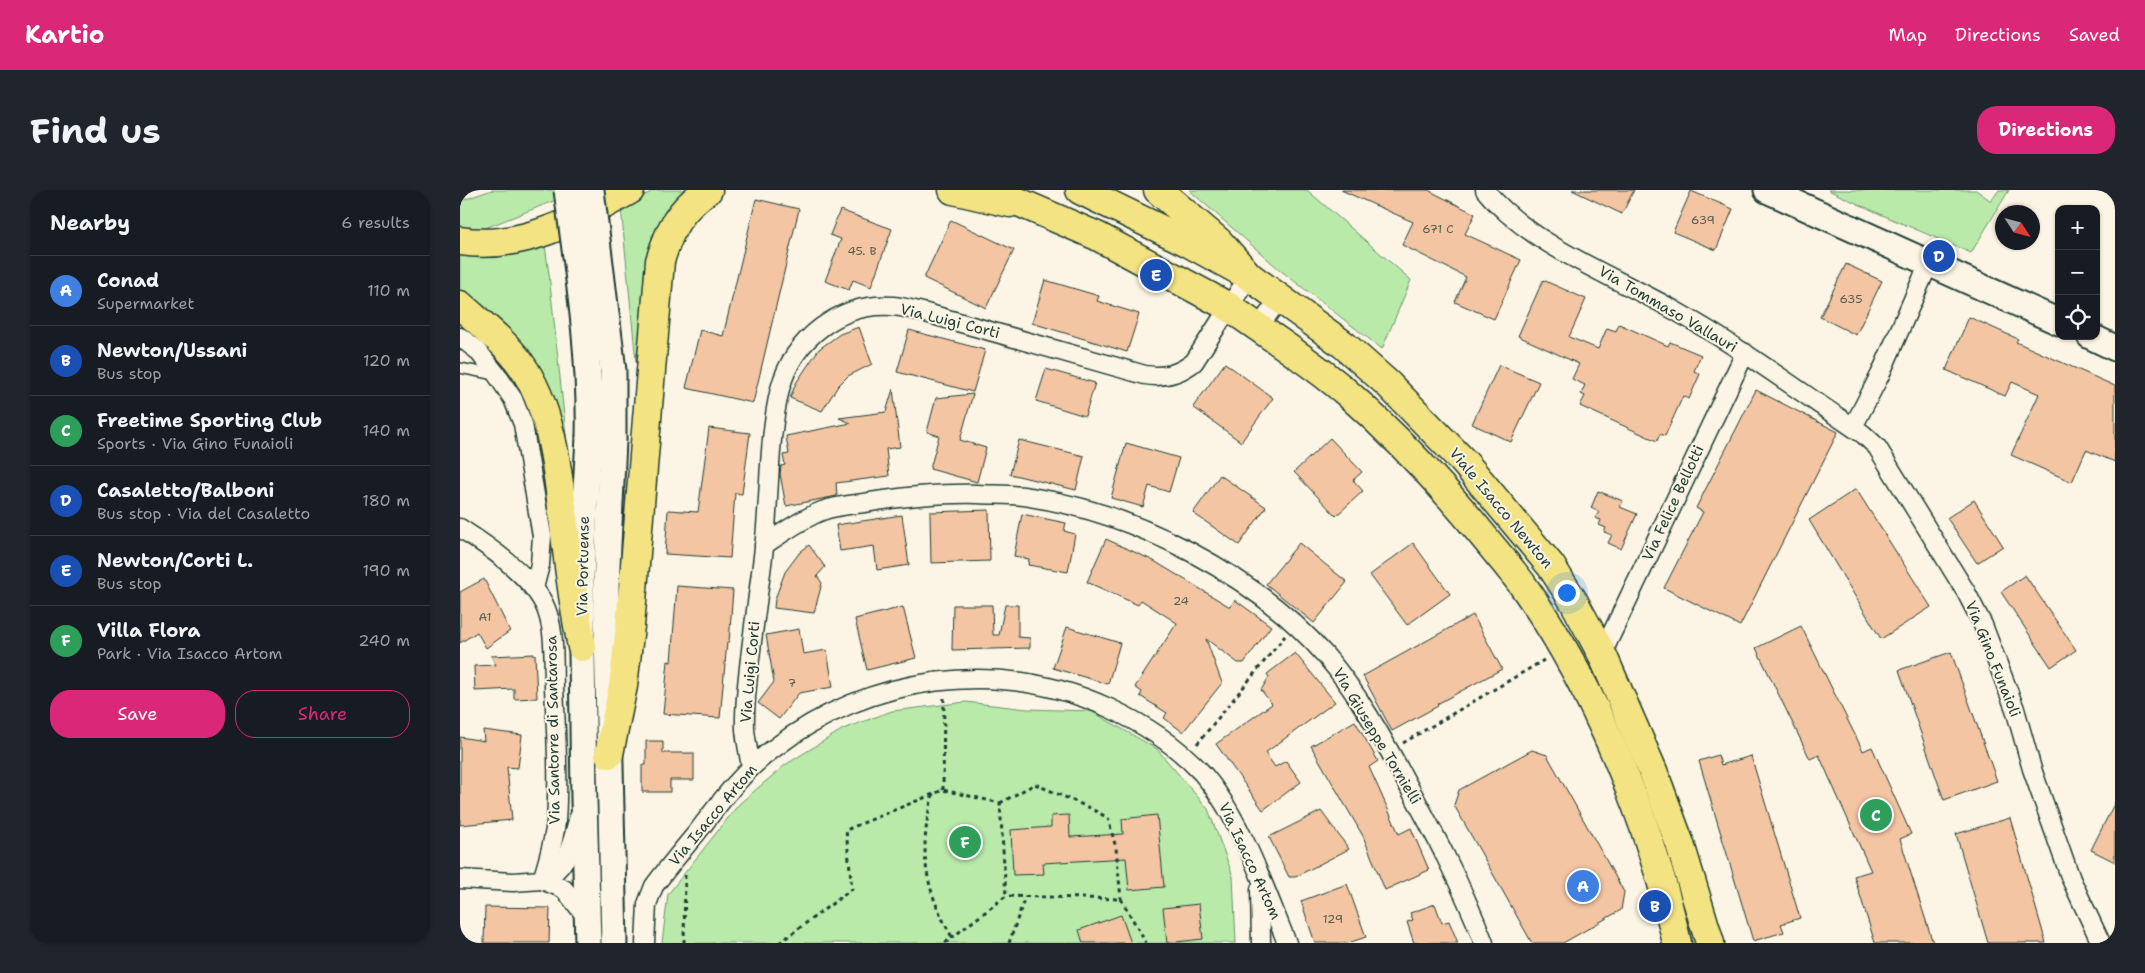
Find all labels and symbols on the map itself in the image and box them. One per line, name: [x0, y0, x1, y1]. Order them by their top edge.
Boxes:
north arrow: [1995, 205, 2040, 250]
house number: 639: [1691, 212, 1715, 228]
house number: 671 С: [1422, 221, 1454, 237]
pin: D: [1923, 237, 1955, 275]
house number: 45. B: [847, 243, 877, 259]
pin: E: [1140, 256, 1172, 294]
street label: Via Tommaso Vallauri: [1595, 261, 1741, 357]
house number: 635: [1839, 291, 1863, 307]
street label: Via Luigi Corti: [898, 299, 1002, 343]
street label: Via Felice Bellotti: [1637, 442, 1709, 564]
street label: Viale Isacco Newton: [1445, 444, 1557, 572]
street label: Via Portuense: [572, 516, 594, 616]
your location: [1554, 580, 1580, 606]
house number: 24: [1173, 593, 1189, 609]
street label: Via Gino Funaioli: [1961, 598, 2025, 720]
house number: A1: [478, 609, 492, 625]
street label: Via Luigi Corti: [736, 620, 764, 724]
street label: Via Santorre di Santarosa: [541, 635, 565, 825]
street label: Via Giuseppe Tornielli: [1328, 664, 1426, 808]
house number: 7: [788, 675, 796, 691]
street label: Via Isacco Artom: [665, 760, 762, 870]
pin: C: [1860, 796, 1892, 834]
street label: Via Isacco Artom: [1214, 799, 1286, 923]
pin: F: [949, 823, 981, 861]
pin: A: [1567, 867, 1599, 905]
pin: B: [1639, 887, 1671, 925]
house number: 129: [1323, 911, 1343, 927]

